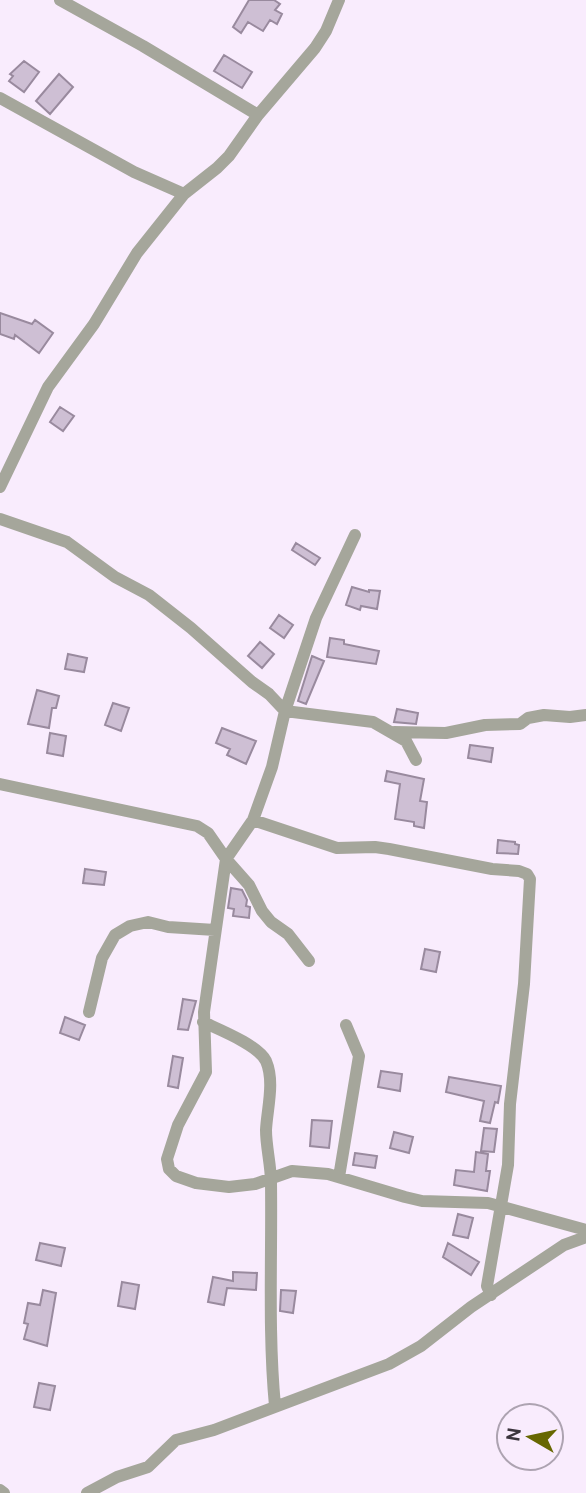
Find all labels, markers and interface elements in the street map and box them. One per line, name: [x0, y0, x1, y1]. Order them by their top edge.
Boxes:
north arrow: [495, 1402, 565, 1472]
text: N: [502, 1426, 528, 1443]

